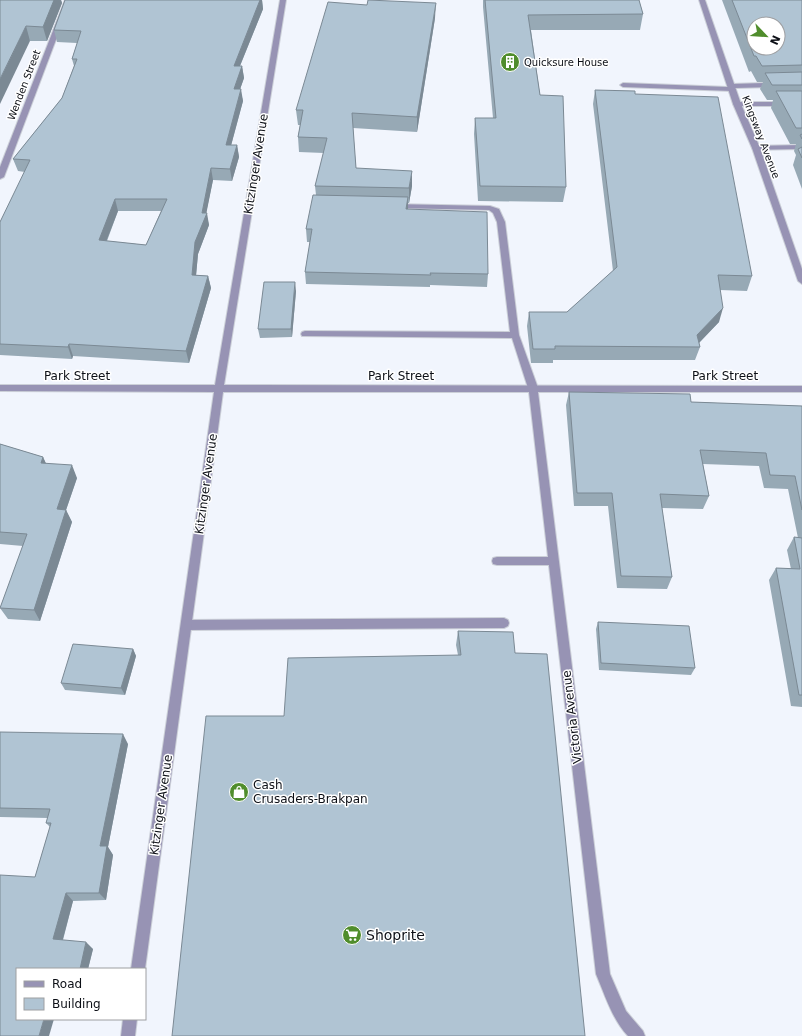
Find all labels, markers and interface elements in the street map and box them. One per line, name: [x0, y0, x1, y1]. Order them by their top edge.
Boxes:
north arrow: [746, 16, 786, 56]
text: N: [767, 33, 782, 47]
street label: Wenden Street: [6, 48, 42, 122]
building icon: Quicksure House: [499, 51, 521, 73]
place label: Quicksure House: [524, 57, 608, 68]
street label: Kingsway Avenue: [740, 94, 782, 180]
street label: Kitzinger Avenue: [241, 113, 271, 215]
street label: Park Street: [44, 369, 110, 383]
street label: Park Street: [368, 369, 434, 383]
street label: Park Street: [692, 369, 758, 383]
street label: Kitzinger Avenue: [192, 433, 220, 535]
street label: Victoria Avenue: [559, 670, 585, 764]
street label: Kitzinger Avenue: [147, 754, 175, 856]
place label: Cash Crusaders-Brakpan: [253, 778, 368, 806]
shop icon: Cash Crusaders-Brakpan: [228, 781, 250, 803]
supermarket icon: Shoprite: [341, 924, 363, 946]
place label: Shoprite: [366, 927, 425, 943]
legend: [16, 968, 146, 1020]
text: Road: [52, 977, 82, 991]
text: Building: [52, 997, 101, 1011]

